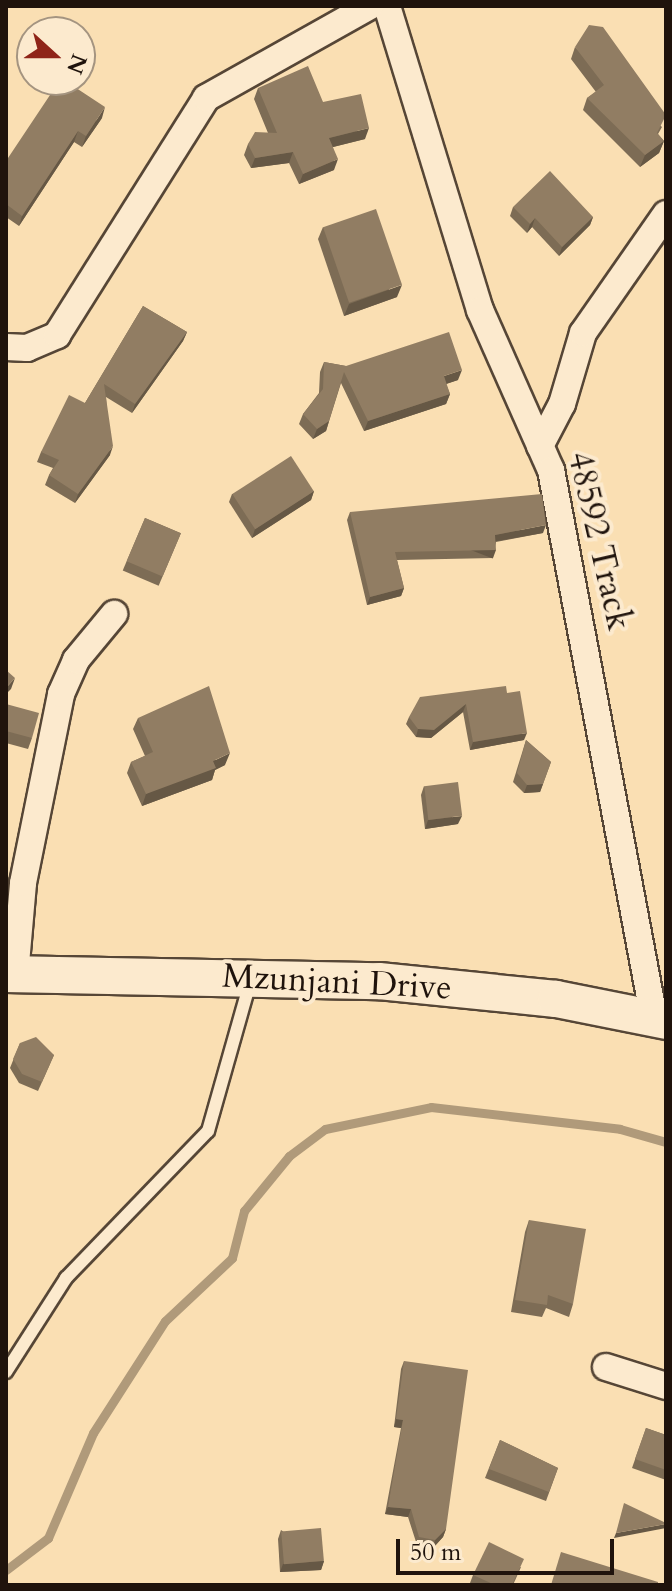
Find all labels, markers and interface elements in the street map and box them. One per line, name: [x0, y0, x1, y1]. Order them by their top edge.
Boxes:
north arrow: [16, 16, 96, 96]
text: N: [59, 50, 94, 78]
street label: 48592 Track: [559, 448, 639, 634]
street label: Mzunjani Drive: [221, 956, 453, 1008]
scale bar: [400, 1523, 618, 1573]
text: 50 m: [410, 1536, 461, 1569]

